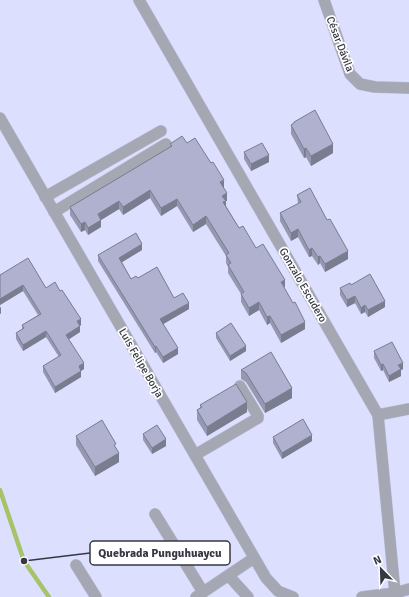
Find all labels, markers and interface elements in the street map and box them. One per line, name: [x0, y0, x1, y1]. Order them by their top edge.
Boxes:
street label: César Dávila: [324, 15, 357, 74]
street label: Gonzalo Escudero: [276, 246, 330, 325]
street label: Luis Felipe Borja: [116, 326, 166, 400]
callout: Quebrada Punguhuaycu: [90, 541, 230, 565]
text: Quebrada Punguhuaycu: [98, 546, 222, 561]
north arrow: [361, 549, 401, 589]
text: N: [371, 553, 383, 568]

